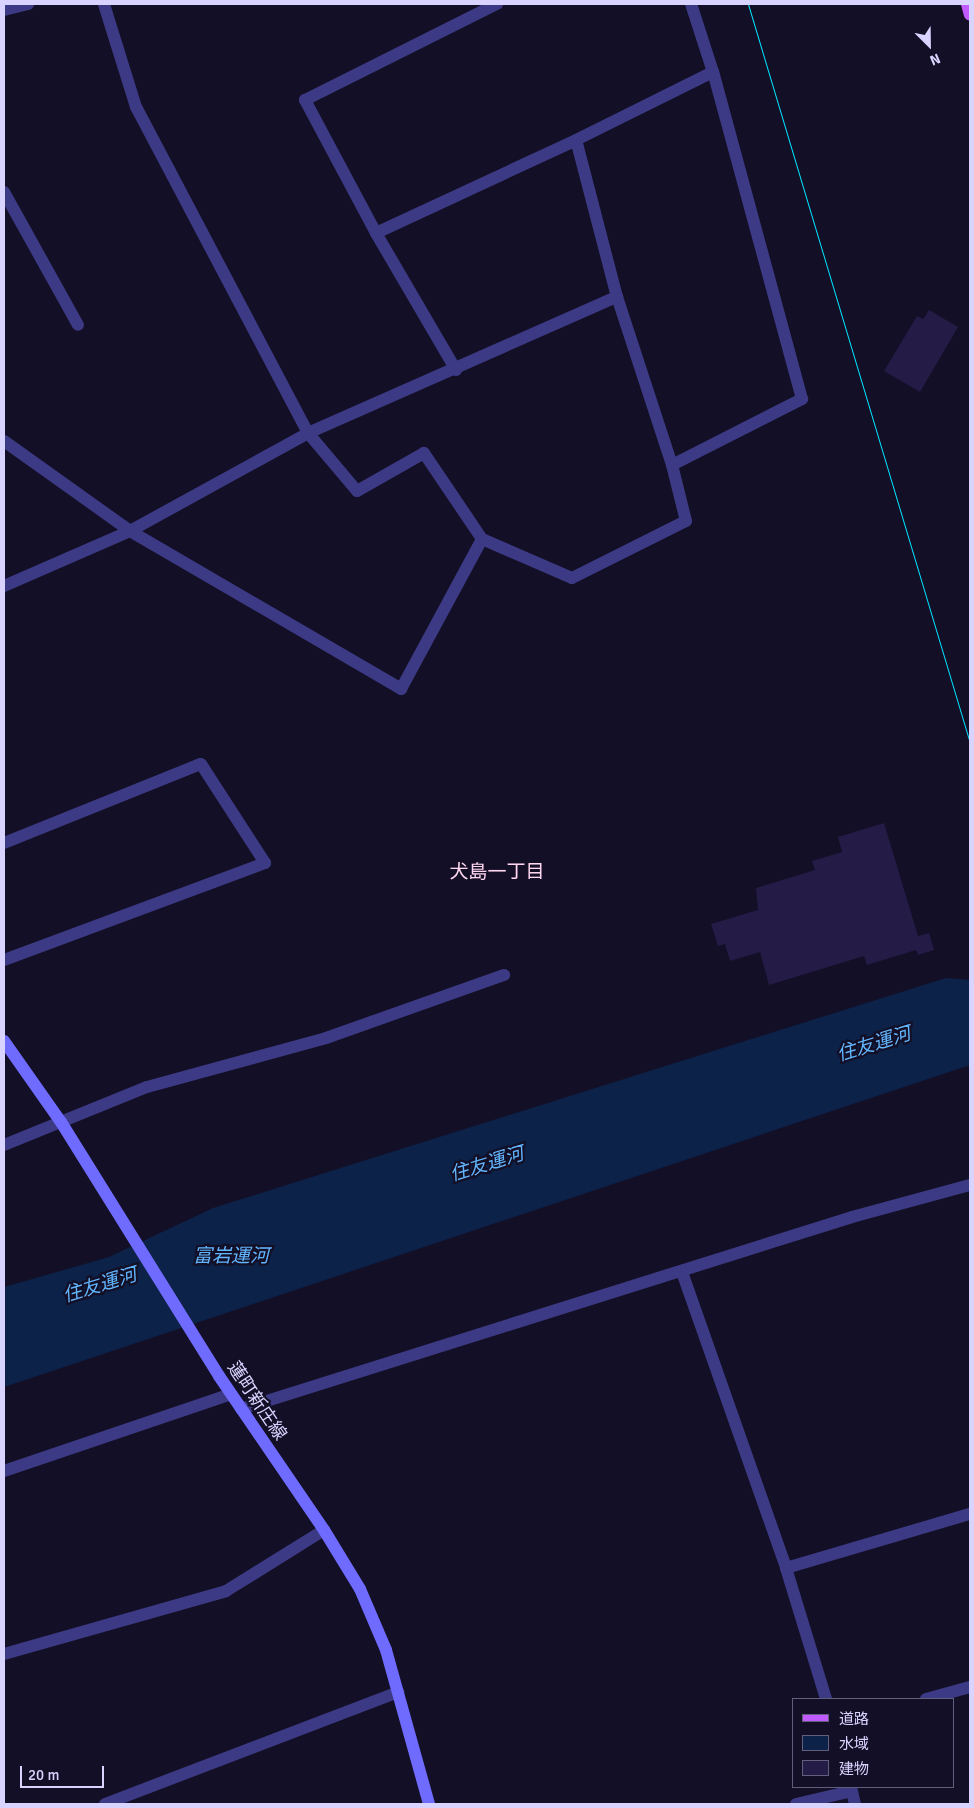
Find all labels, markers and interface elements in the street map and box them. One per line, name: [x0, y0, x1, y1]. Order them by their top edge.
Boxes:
north arrow: [904, 20, 954, 70]
text: N: [927, 50, 943, 69]
district label: 犬島一丁目: [450, 862, 544, 884]
water label: 住友運河: [834, 1023, 914, 1067]
water label: 住友運河: [447, 1143, 527, 1187]
water label: 富岩運河: [193, 1246, 269, 1268]
water label: 住友運河: [60, 1264, 140, 1308]
street label: 蓮町新庄線: [223, 1358, 291, 1444]
legend: [792, 1698, 954, 1788]
text: 道路: [839, 1710, 869, 1728]
text: 水域: [839, 1735, 869, 1753]
scale bar: [22, 1756, 106, 1788]
text: 建物: [839, 1760, 869, 1778]
text: 20 m: [28, 1766, 59, 1784]

